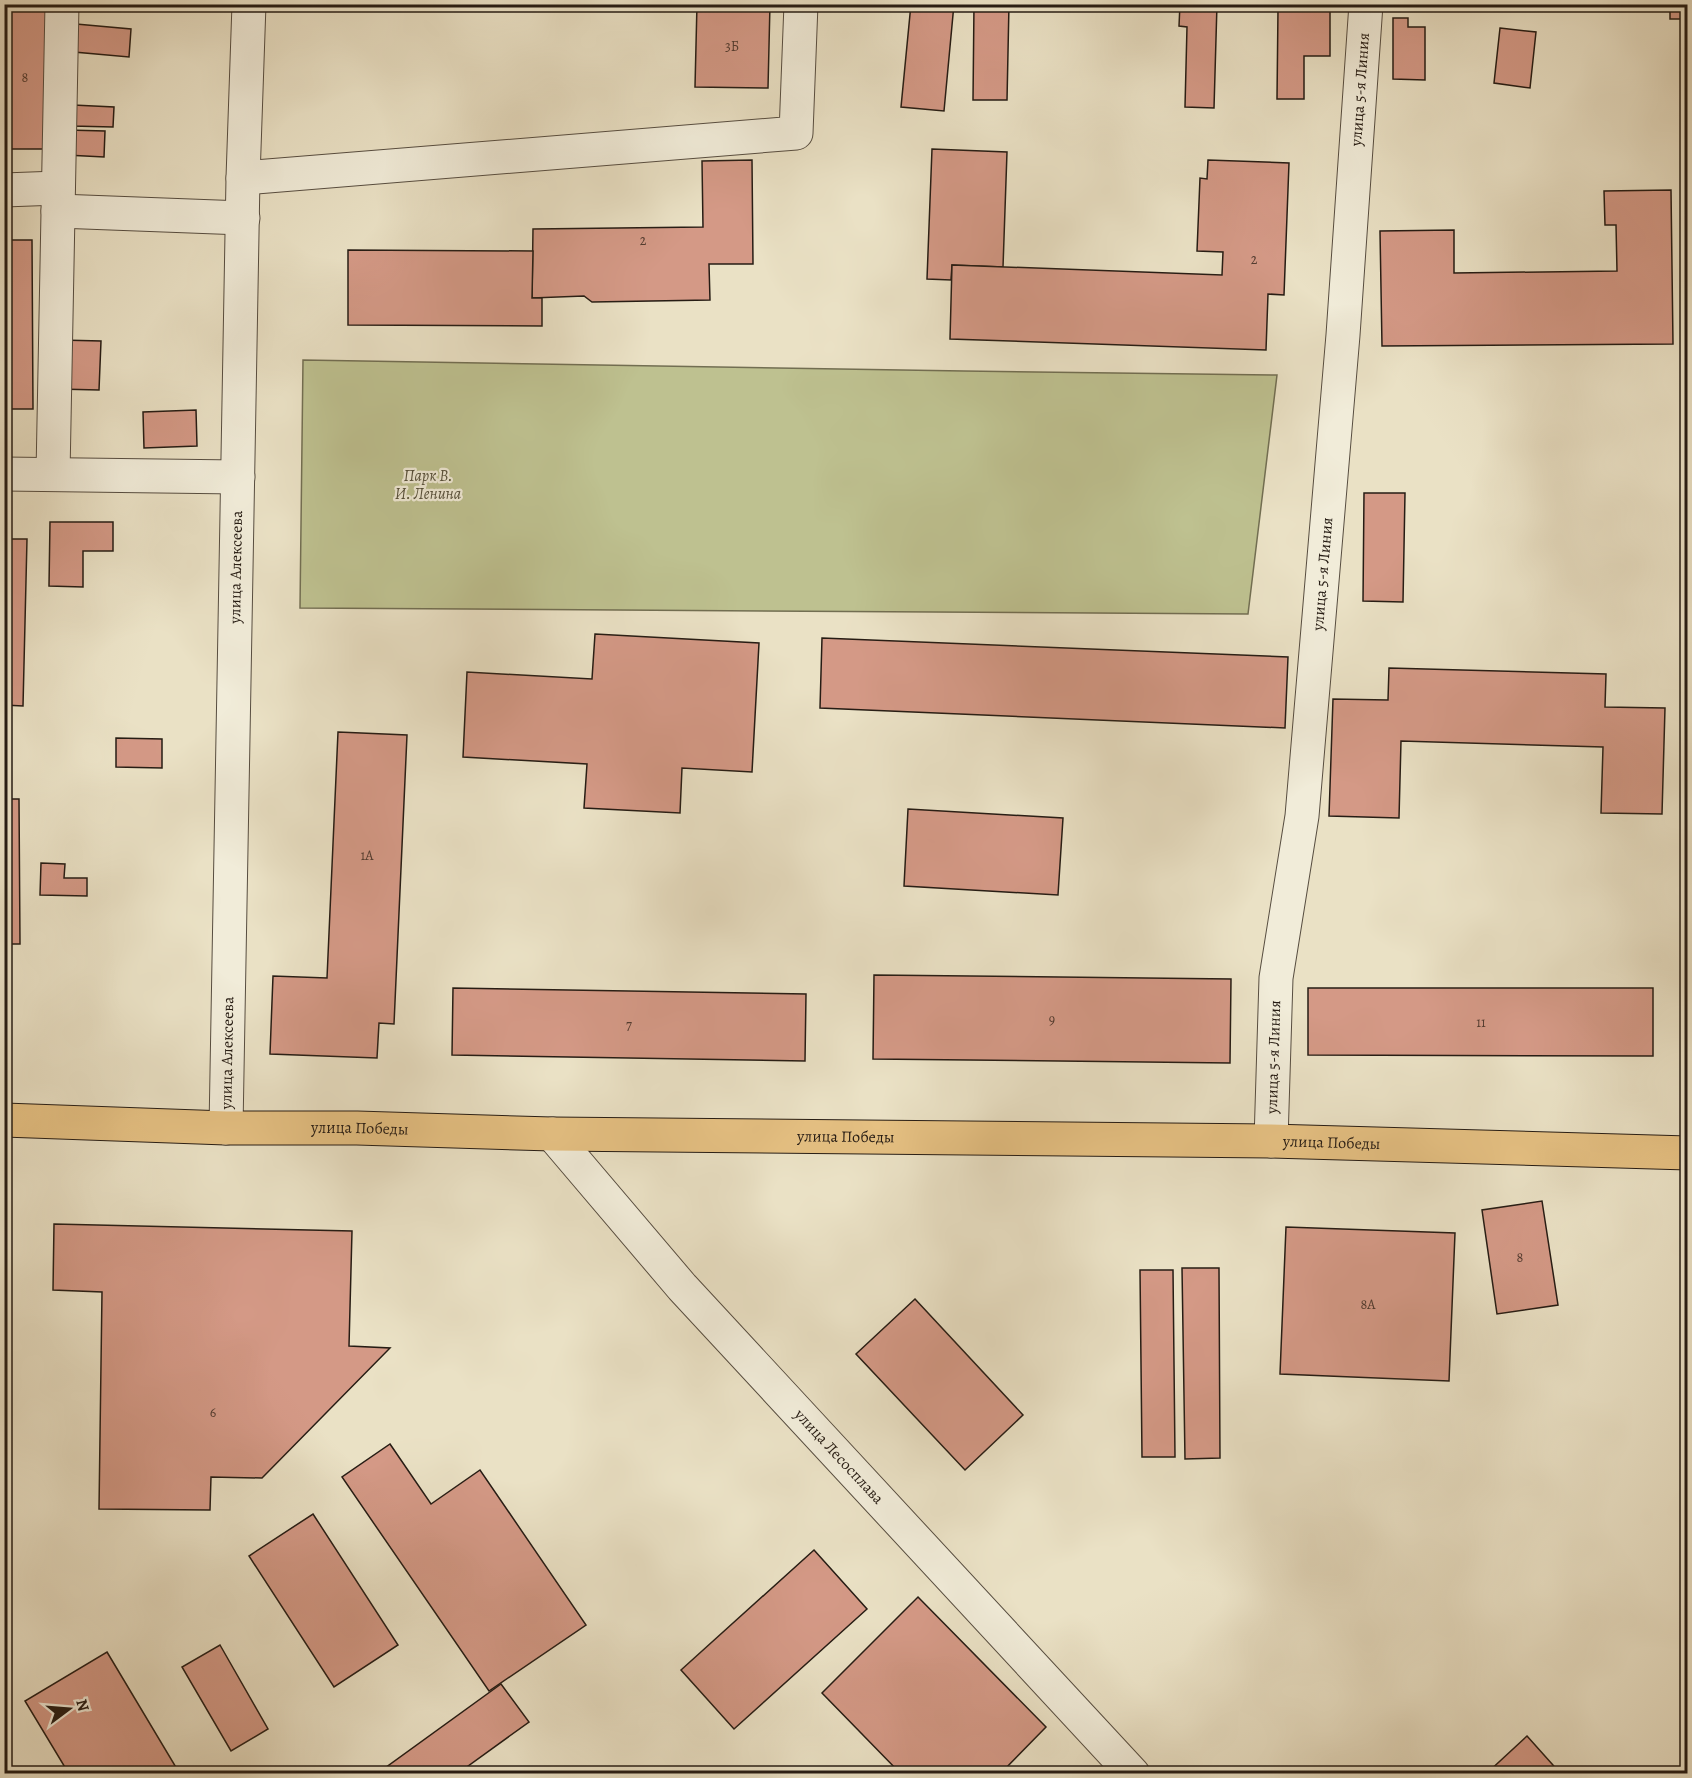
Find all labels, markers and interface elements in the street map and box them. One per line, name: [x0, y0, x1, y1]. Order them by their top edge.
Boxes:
street label: улица 5-я Линия: [1345, 32, 1375, 148]
house number: 3Б: [725, 37, 739, 56]
house number: 8: [22, 68, 29, 87]
house number: 2: [640, 231, 647, 250]
house number: 2: [1251, 250, 1258, 269]
park label: Парк В. И. Ленина: [395, 465, 461, 505]
street label: улица Алексеева: [224, 510, 248, 625]
street label: улица 5-я Линия: [1307, 516, 1338, 633]
house number: 1А: [361, 846, 374, 865]
street label: улица Алексеева: [215, 996, 239, 1111]
street label: улица 5-я Линия: [1261, 1000, 1286, 1115]
house number: 9: [1049, 1010, 1055, 1029]
house number: 11: [1476, 1013, 1486, 1032]
house number: 7: [626, 1016, 632, 1035]
street label: улица Победы: [310, 1117, 409, 1141]
street label: улица Победы: [796, 1125, 895, 1148]
street label: улица Победы: [1282, 1130, 1381, 1155]
house number: 8: [1517, 1248, 1524, 1267]
house number: 8А: [1361, 1295, 1376, 1314]
house number: 6: [210, 1403, 216, 1422]
street label: улица Лесосплава: [789, 1403, 889, 1510]
north arrow: [39, 1679, 99, 1739]
text: N: [70, 1697, 95, 1714]

